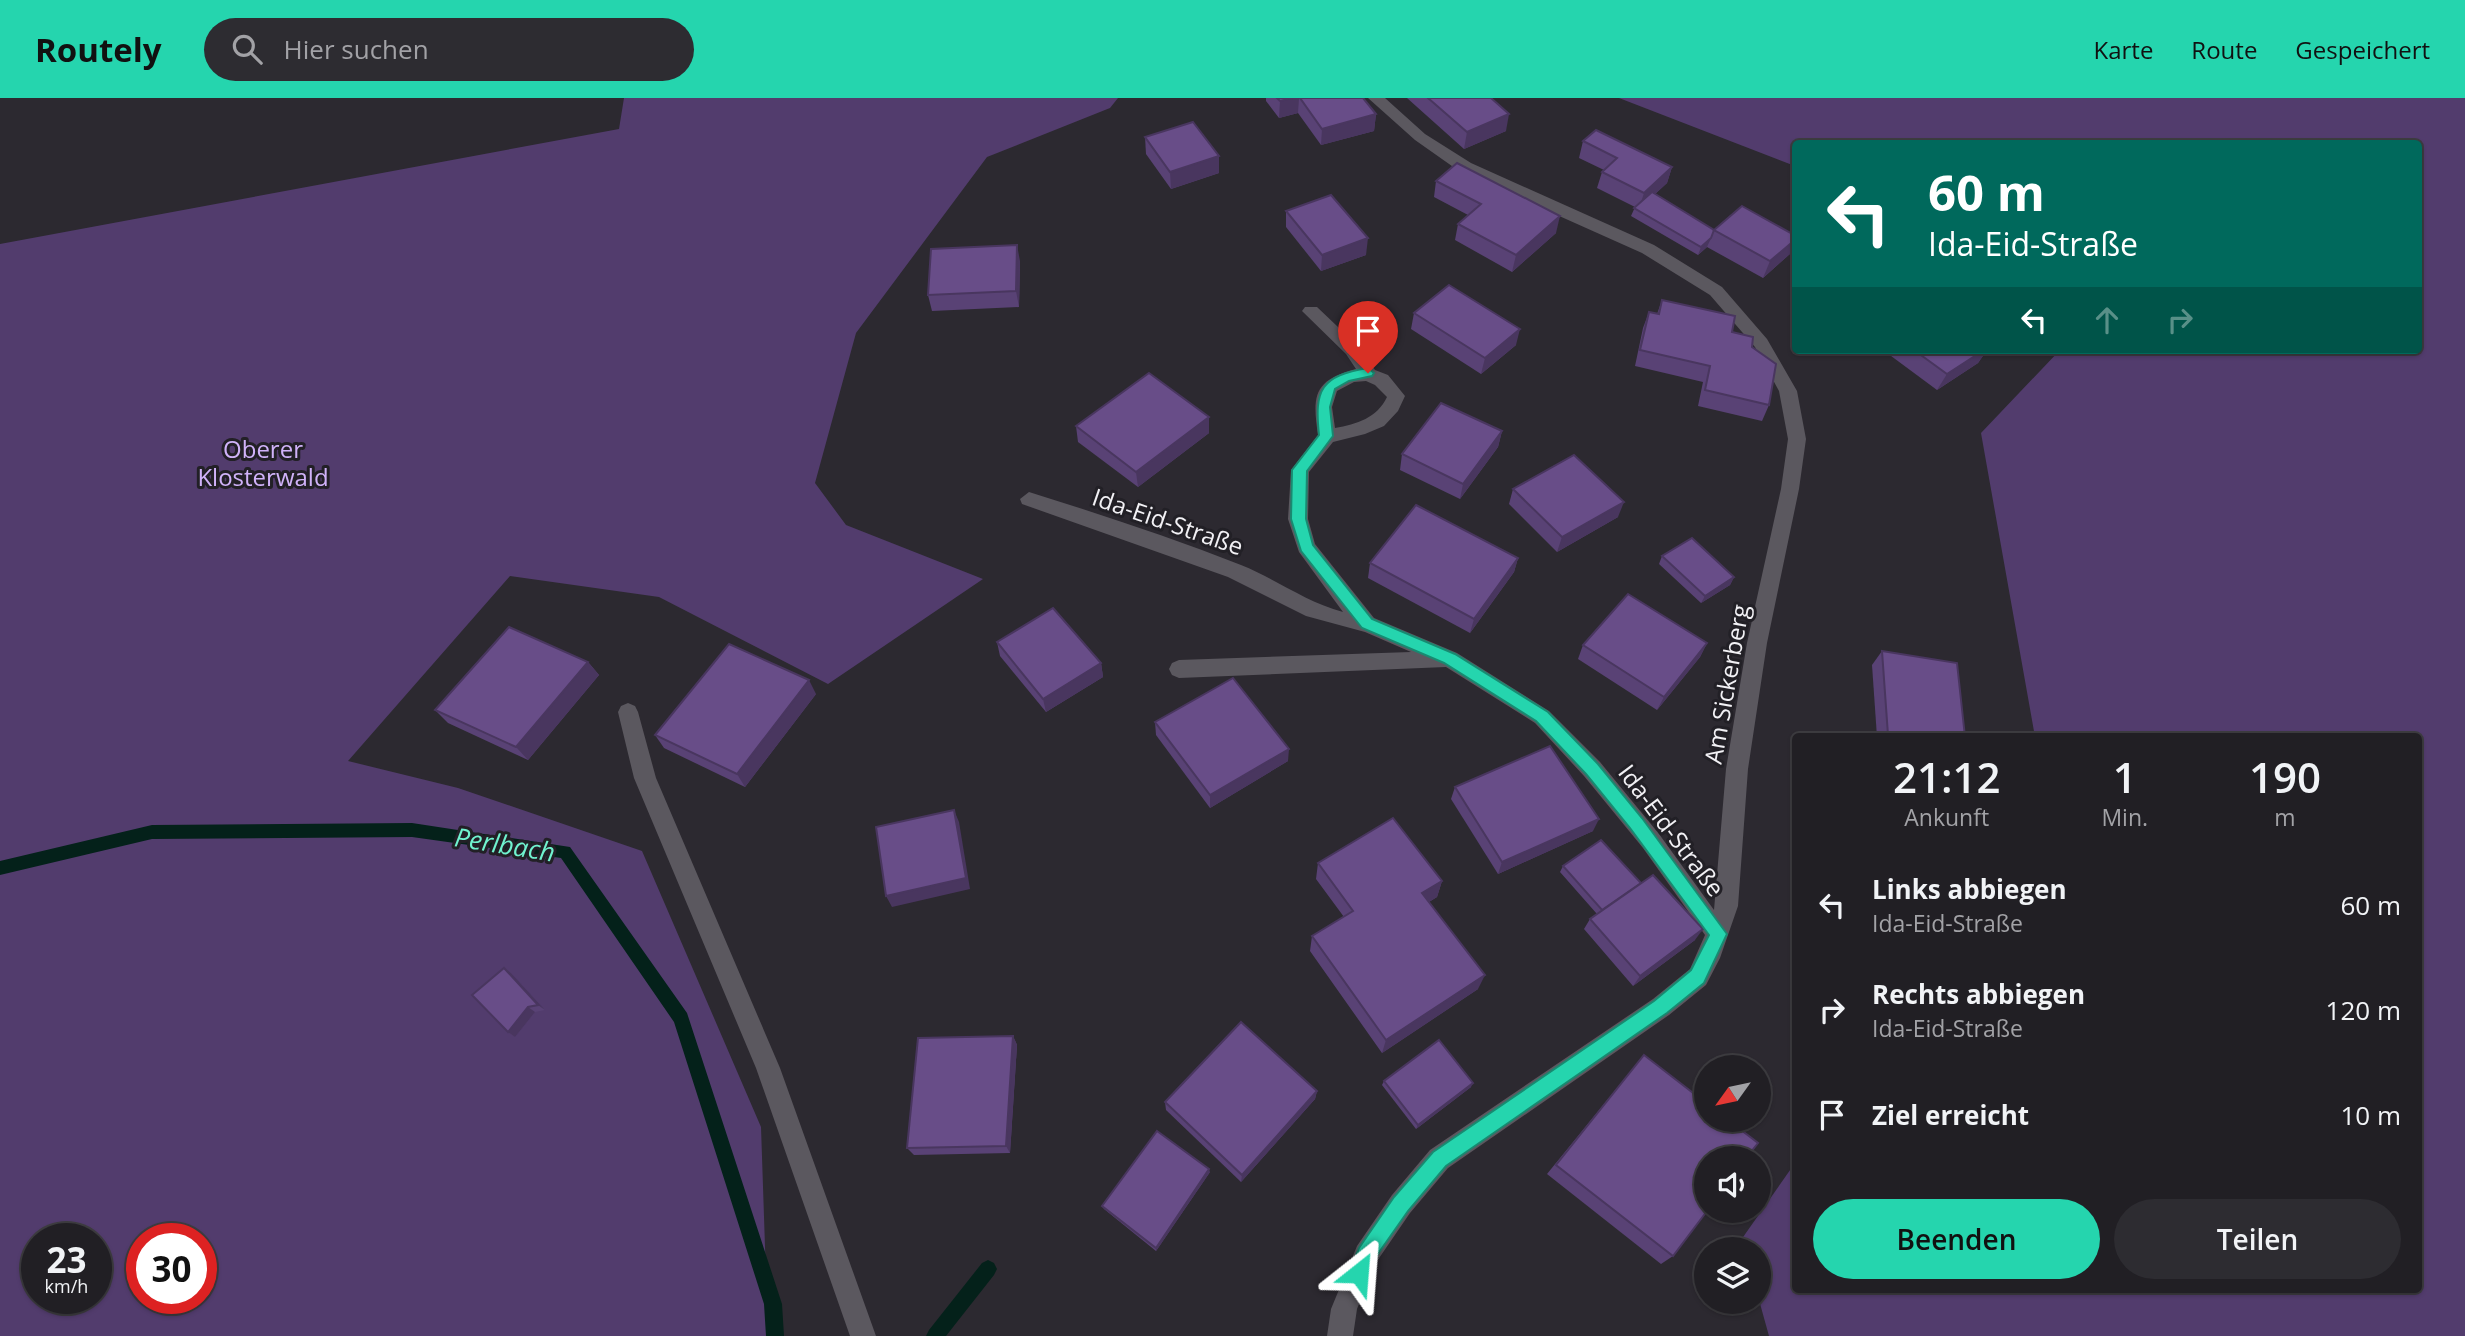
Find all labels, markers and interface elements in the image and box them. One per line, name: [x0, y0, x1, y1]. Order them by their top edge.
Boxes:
search box: [204, 18, 694, 81]
text: Routely: [35, 27, 162, 72]
icon: search: [228, 30, 266, 68]
text: Hier suchen: [284, 31, 429, 67]
text: Karte: [2093, 33, 2153, 66]
text: Route: [2191, 33, 2257, 66]
text: Gespeichert: [2295, 33, 2430, 66]
text: 60 m: [1928, 159, 2045, 225]
icon: left: [1813, 168, 1904, 259]
text: Ida-Eid-Straße: [1928, 222, 2138, 265]
pin: [1338, 301, 1398, 373]
icon: left: [2015, 301, 2053, 339]
icon: ahead: [2088, 301, 2126, 339]
icon: right: [2161, 301, 2199, 339]
icon: arrive: [1349, 312, 1387, 350]
park label: Oberer Klosterwald: [197, 432, 329, 493]
street label: Ida-Eid-Straße: [1088, 480, 1248, 562]
street label: Am Sickerberg: [1696, 602, 1756, 766]
text: 21:12: [1893, 748, 2001, 805]
text: 1: [2113, 748, 2137, 805]
text: 190: [2249, 748, 2321, 805]
street label: Ida-Eid-Straße: [1611, 757, 1733, 903]
text: Ankunft: [1904, 801, 1989, 833]
text: Min.: [2101, 801, 2148, 833]
text: m: [2274, 801, 2296, 833]
water label: Perlbach: [452, 818, 558, 870]
text: Links abbiegen: [1872, 871, 2067, 907]
icon: left: [1813, 886, 1851, 924]
text: 60 m: [2340, 887, 2401, 923]
text: Ida-Eid-Straße: [1872, 907, 2023, 939]
text: Rechts abbiegen: [1872, 976, 2085, 1012]
icon: right: [1813, 991, 1851, 1029]
text: 120 m: [2326, 992, 2401, 1028]
text: Ida-Eid-Straße: [1872, 1012, 2023, 1044]
north arrow: [1694, 1055, 1771, 1132]
map controls: [1694, 1055, 1771, 1314]
icon: arrive: [1813, 1096, 1851, 1134]
text: Ziel erreicht: [1872, 1097, 2029, 1133]
text: 10 m: [2340, 1097, 2401, 1133]
button: sound: [1694, 1146, 1771, 1223]
button: Beenden: [1813, 1199, 2100, 1279]
button: Teilen: [2114, 1199, 2401, 1279]
speed limit sign: 30: [126, 1223, 217, 1314]
text: 23: [46, 1236, 87, 1283]
position arrow: [1322, 1236, 1396, 1310]
button: layers: [1694, 1237, 1771, 1314]
text: km/h: [45, 1274, 88, 1298]

